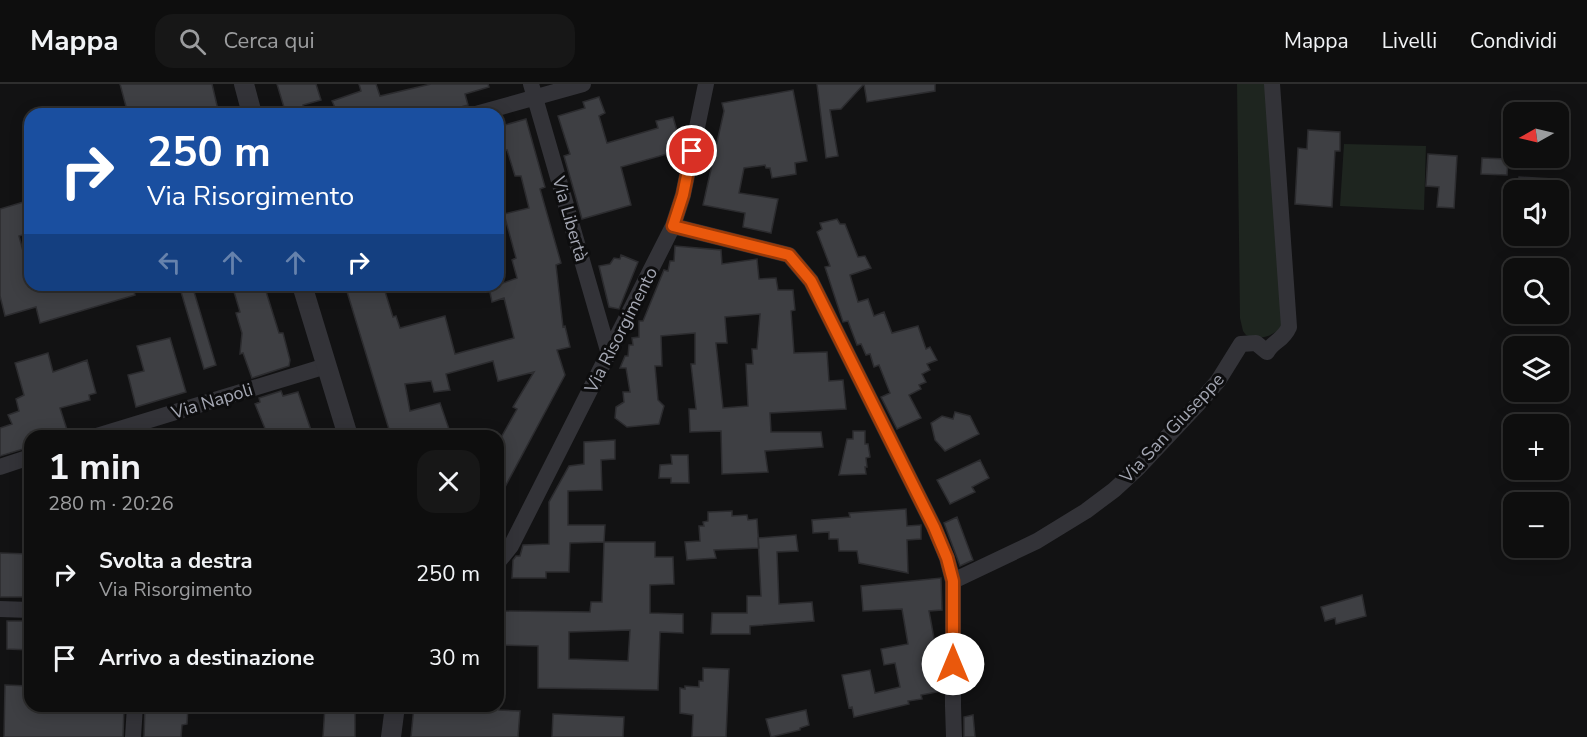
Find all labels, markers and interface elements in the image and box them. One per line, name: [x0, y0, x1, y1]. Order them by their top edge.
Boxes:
search box: [155, 14, 575, 68]
text: Mappa: [30, 22, 119, 60]
icon: search: [176, 25, 209, 58]
text: Cerca qui: [224, 26, 315, 56]
text: Mappa: [1284, 27, 1349, 55]
text: Livelli: [1382, 27, 1437, 55]
text: Condividi: [1470, 27, 1557, 55]
north arrow: [1503, 102, 1569, 168]
map controls: [1503, 102, 1569, 558]
text: 250 m: [147, 124, 271, 181]
pin: [666, 125, 717, 176]
icon: right: [48, 132, 126, 210]
icon: arrive: [675, 134, 708, 167]
street label: Via Libertà: [546, 173, 594, 264]
text: Via Risorgimento: [147, 178, 354, 215]
button: sound: [1503, 180, 1569, 246]
icon: left: [153, 246, 186, 279]
icon: ahead: [216, 246, 249, 279]
icon: ahead: [279, 246, 312, 279]
icon: right: [342, 246, 375, 279]
button: search: [1503, 258, 1569, 324]
street label: Via Risorgimento: [579, 263, 663, 398]
button: layers: [1503, 336, 1569, 402]
street label: Via San Giuseppe: [1114, 368, 1229, 489]
street label: Via Napoli: [168, 377, 255, 425]
button: +: [1503, 414, 1569, 480]
text: 1 min: [48, 443, 141, 492]
button: close: [417, 450, 480, 513]
text: 280 m · 20:26: [48, 490, 174, 517]
button: −: [1503, 492, 1569, 558]
text: Svolta a destra: [99, 546, 253, 576]
icon: right: [48, 558, 81, 591]
text: 250 m: [416, 559, 480, 589]
text: Via Risorgimento: [99, 576, 252, 603]
position arrow: [921, 632, 985, 696]
icon: arrive: [48, 642, 81, 675]
text: Arrivo a destinazione: [99, 643, 314, 673]
text: 30 m: [429, 643, 480, 673]

